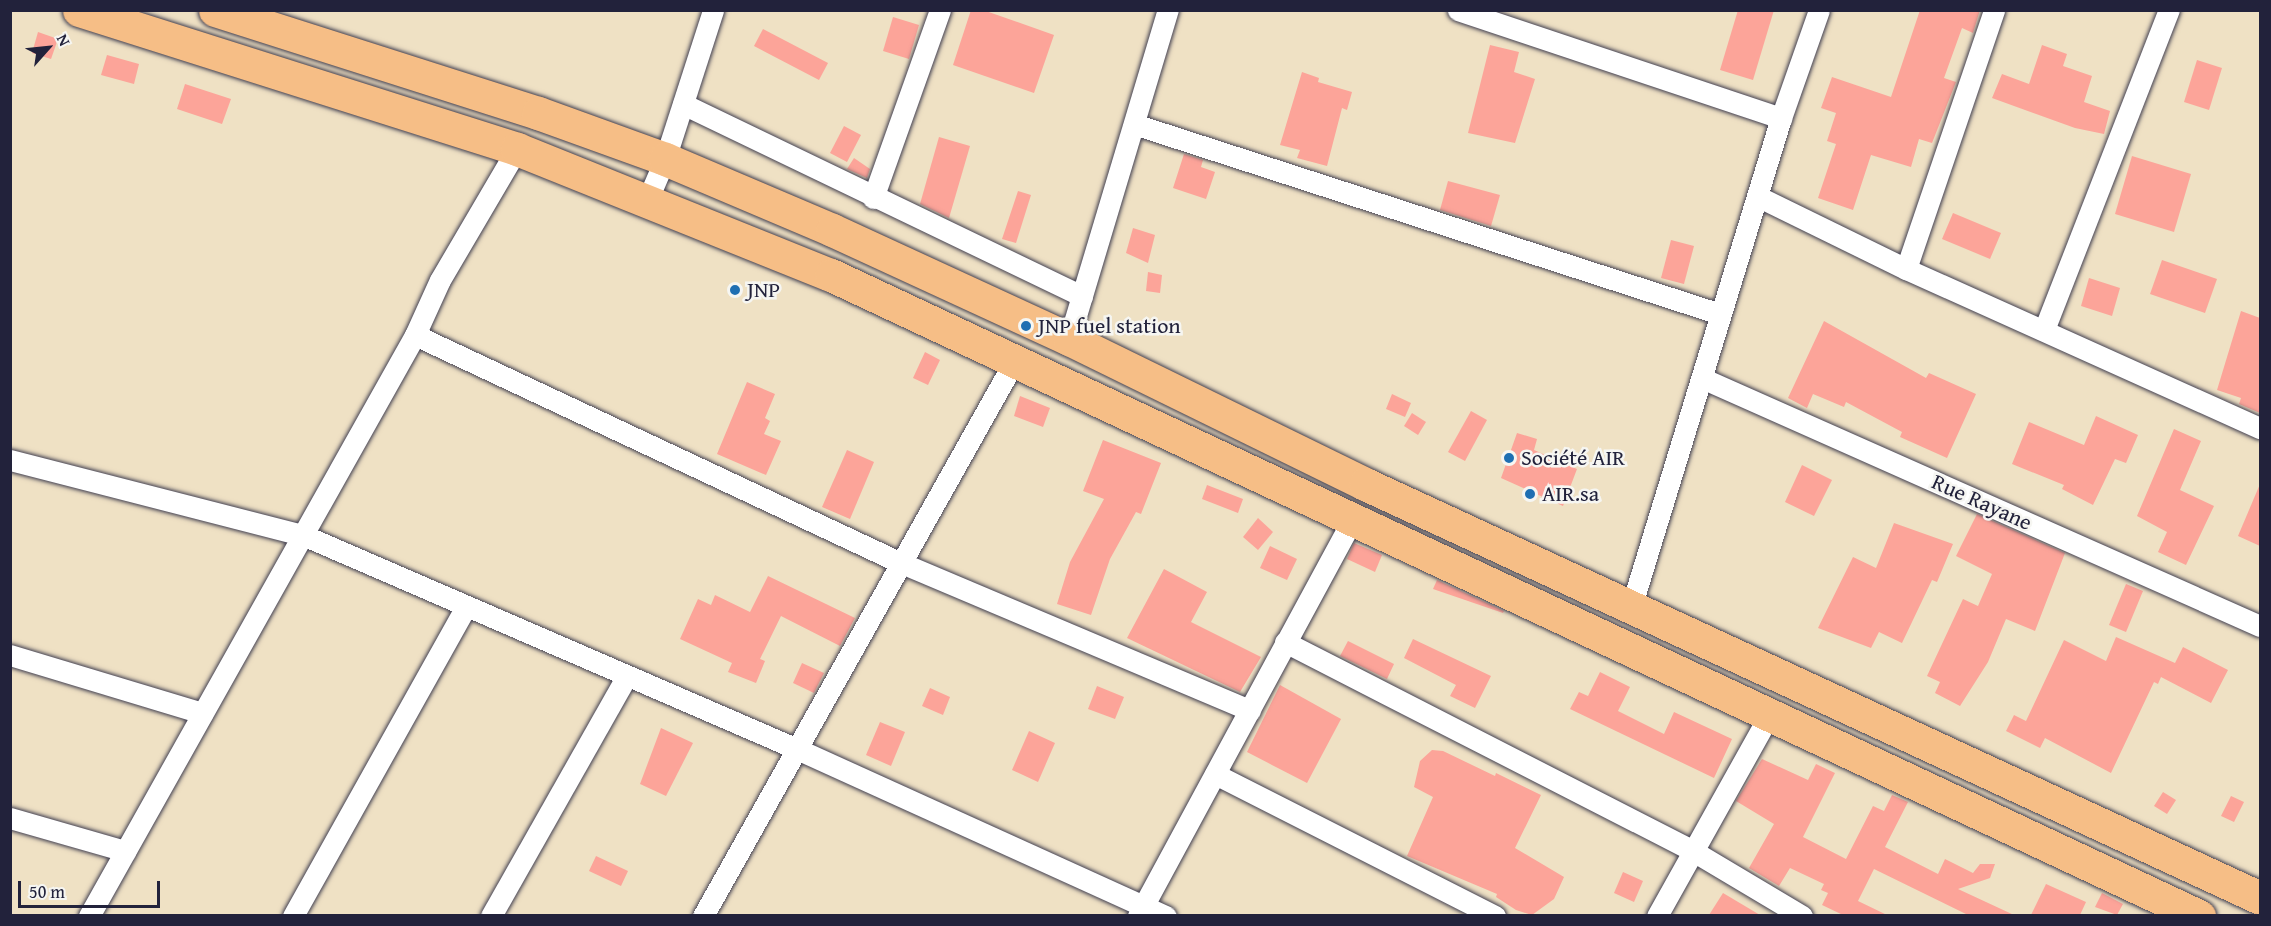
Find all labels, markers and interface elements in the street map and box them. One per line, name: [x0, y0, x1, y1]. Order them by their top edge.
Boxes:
north arrow: [18, 18, 78, 78]
text: N: [51, 30, 77, 50]
place label: JNP: [747, 277, 780, 303]
marker: JNP: [728, 283, 742, 297]
place label: JNP fuel station: [1038, 313, 1181, 339]
marker: JNP fuel station: [1019, 319, 1033, 333]
place label: Société AIR: [1521, 445, 1625, 471]
marker: Société AIR: [1502, 451, 1516, 465]
street label: Rue Rayane: [1928, 468, 2036, 536]
place label: AIR.sa: [1542, 481, 1599, 507]
marker: AIR.sa: [1523, 487, 1537, 501]
scale bar: [21, 869, 164, 907]
text: 50 m: [29, 878, 65, 905]

